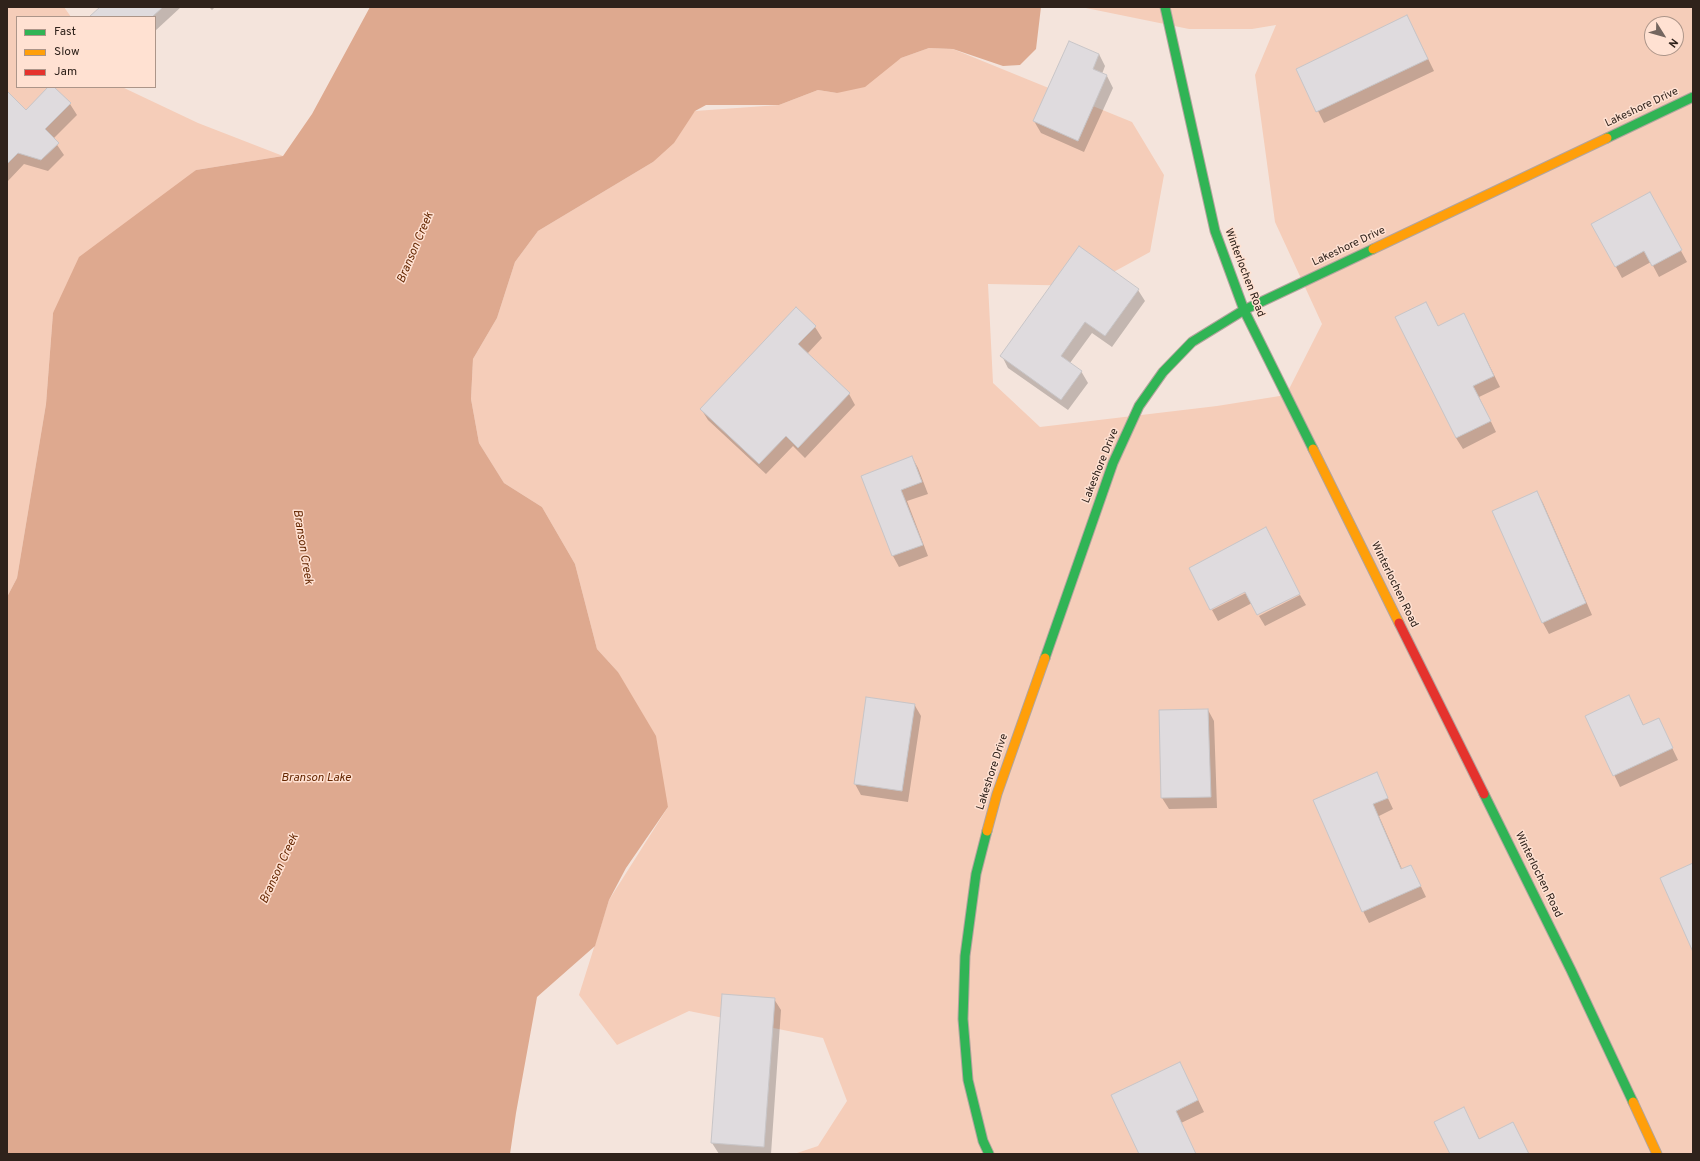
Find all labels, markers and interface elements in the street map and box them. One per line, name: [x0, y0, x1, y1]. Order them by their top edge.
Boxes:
legend: [16, 16, 156, 88]
north arrow: [1644, 16, 1684, 56]
text: Fast: [54, 24, 76, 40]
text: N: [1665, 35, 1681, 50]
text: Slow: [54, 44, 80, 60]
text: Jam: [54, 64, 77, 80]
street label: Lakeshore Drive: [1603, 85, 1681, 131]
water label: Branson Creek: [395, 210, 437, 286]
street label: Lakeshore Drive: [1310, 224, 1388, 270]
street label: Winterlochen Road: [1221, 227, 1267, 319]
street label: Lakeshore Drive: [1080, 427, 1122, 505]
water label: Branson Creek: [289, 509, 315, 585]
street label: Winterlochen Road: [1368, 540, 1420, 630]
street label: Lakeshore Drive: [974, 732, 1012, 812]
water label: Branson Lake: [281, 772, 351, 786]
street label: Winterlochen Road: [1512, 830, 1564, 920]
water label: Branson Creek: [257, 832, 303, 906]

